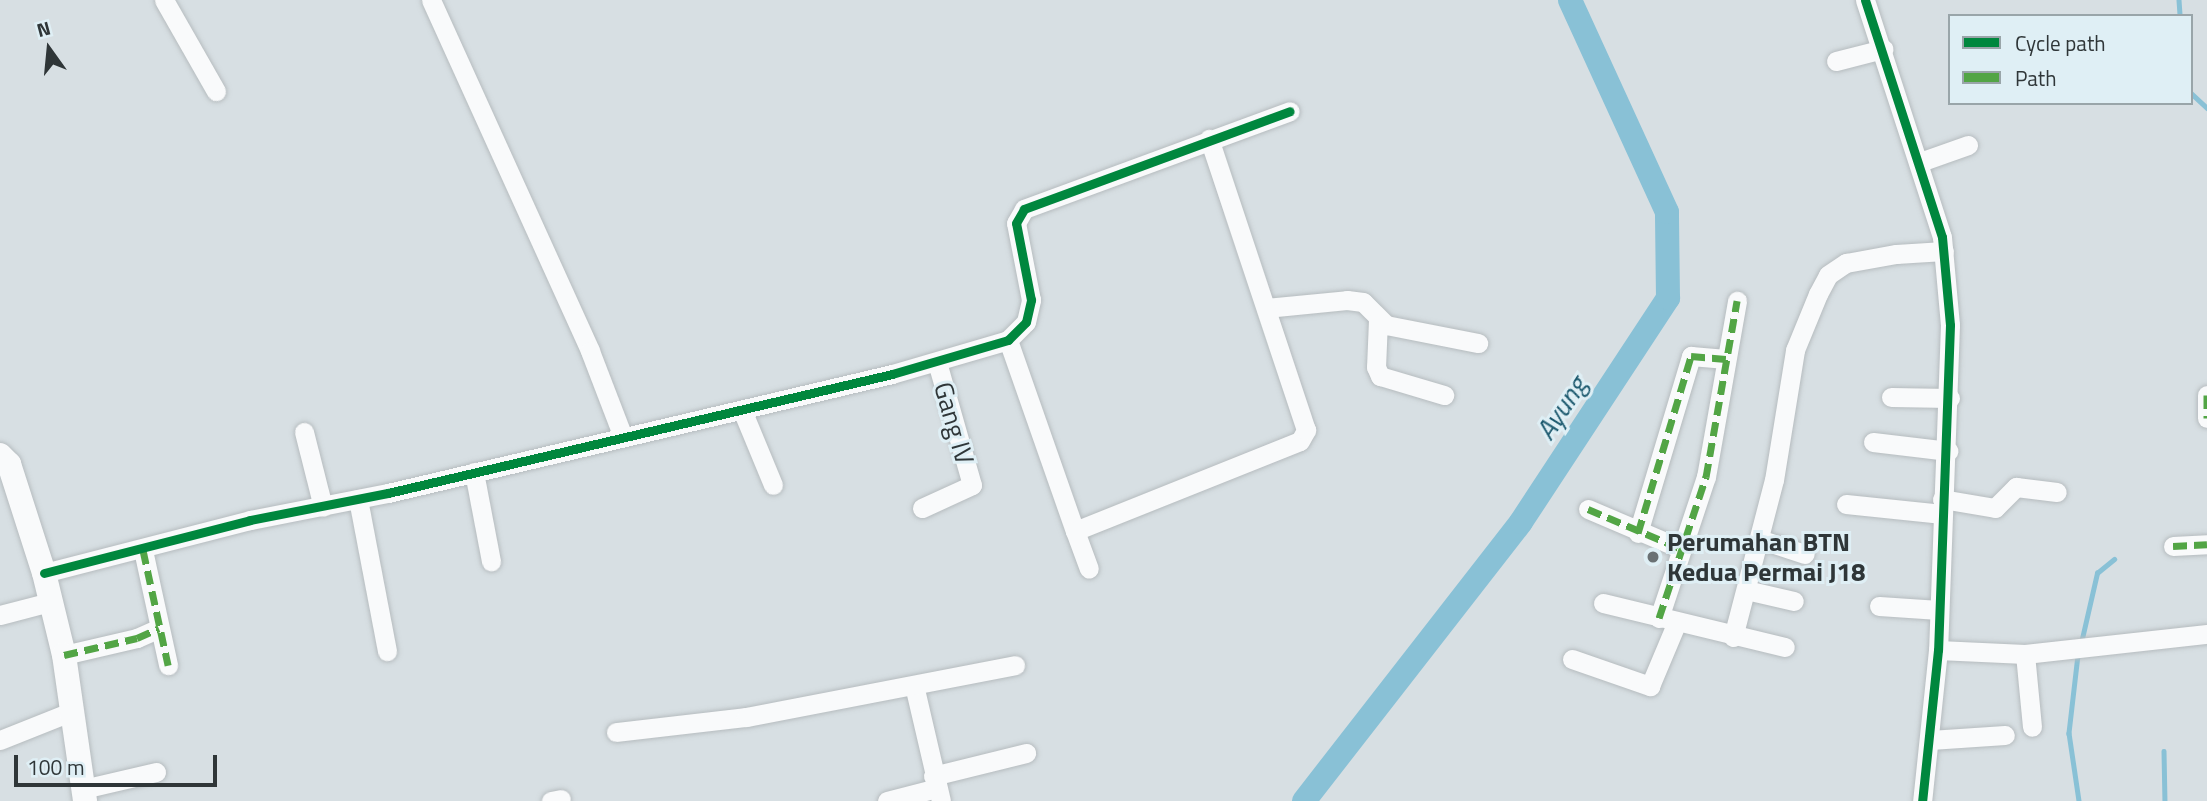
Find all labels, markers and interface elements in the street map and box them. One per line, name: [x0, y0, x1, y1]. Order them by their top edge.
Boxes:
text: N: [33, 13, 54, 44]
north arrow: [14, 14, 84, 84]
legend: [1948, 14, 2193, 105]
text: Cycle path: [2015, 27, 2106, 59]
text: Path: [2015, 62, 2057, 94]
water label: Ayung: [1528, 370, 1594, 446]
street label: Gang IV: [927, 379, 981, 467]
place label: Perumahan BTN Kedua Permai J18: [1667, 526, 1866, 588]
marker: Perumahan BTN Kedua Permai J18: [1645, 549, 1661, 565]
scale bar: [18, 742, 220, 786]
text: 100 m: [27, 751, 84, 783]

